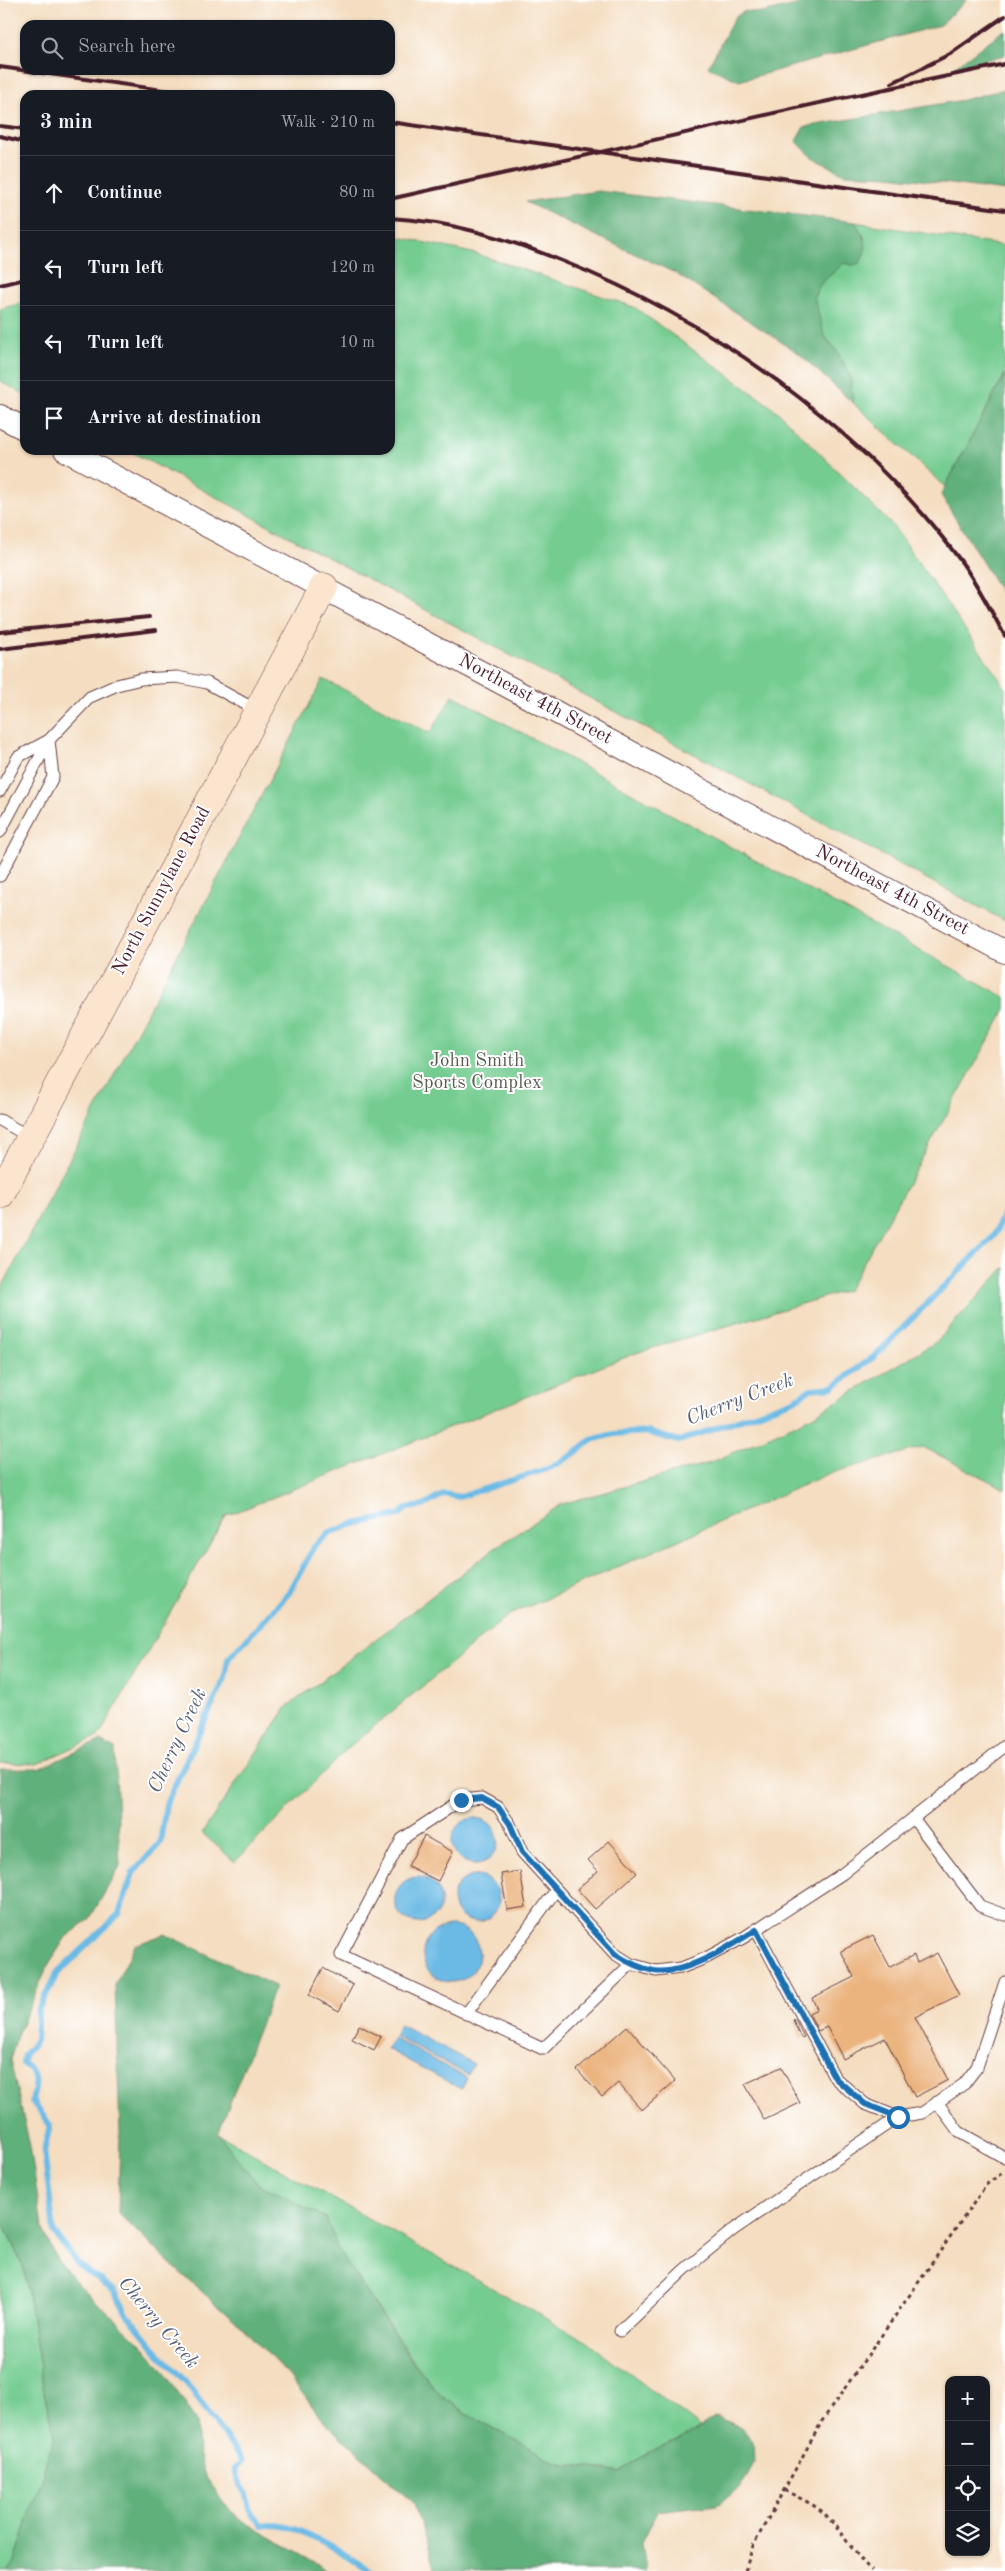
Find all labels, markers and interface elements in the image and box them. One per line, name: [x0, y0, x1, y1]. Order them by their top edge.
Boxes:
search box: [20, 20, 395, 75]
icon: search: [38, 34, 66, 62]
text: Search here: [78, 38, 175, 57]
text: 3 min: [40, 112, 93, 133]
text: Walk · 210 m: [280, 115, 375, 131]
icon: ahead: [40, 179, 68, 207]
text: Continue: [87, 184, 162, 203]
text: 80 m: [339, 185, 375, 201]
icon: left: [40, 254, 68, 282]
text: Turn left: [87, 259, 164, 278]
text: 120 m: [330, 260, 375, 276]
icon: left: [40, 329, 68, 357]
text: Turn left: [87, 334, 164, 353]
text: 10 m: [339, 335, 375, 351]
icon: arrive: [40, 404, 68, 432]
text: Arrive at destination: [87, 409, 261, 428]
street label: Northeast 4th Street: [455, 652, 615, 748]
street label: North Sunnylane Road: [110, 804, 215, 978]
street label: Northeast 4th Street: [812, 843, 972, 939]
park label: John Smith Sports Complex: [412, 1052, 542, 1093]
water label: Cherry Creek: [684, 1370, 797, 1430]
water label: Cherry Creek: [145, 1685, 211, 1796]
route end: [450, 1789, 473, 1812]
route start: [887, 2106, 910, 2129]
water label: Cherry Creek: [114, 2273, 202, 2373]
map controls: [945, 2376, 990, 2556]
button: +: [945, 2376, 990, 2421]
button: −: [945, 2421, 990, 2466]
button: locate: [945, 2466, 990, 2511]
button: layers: [945, 2511, 990, 2556]

